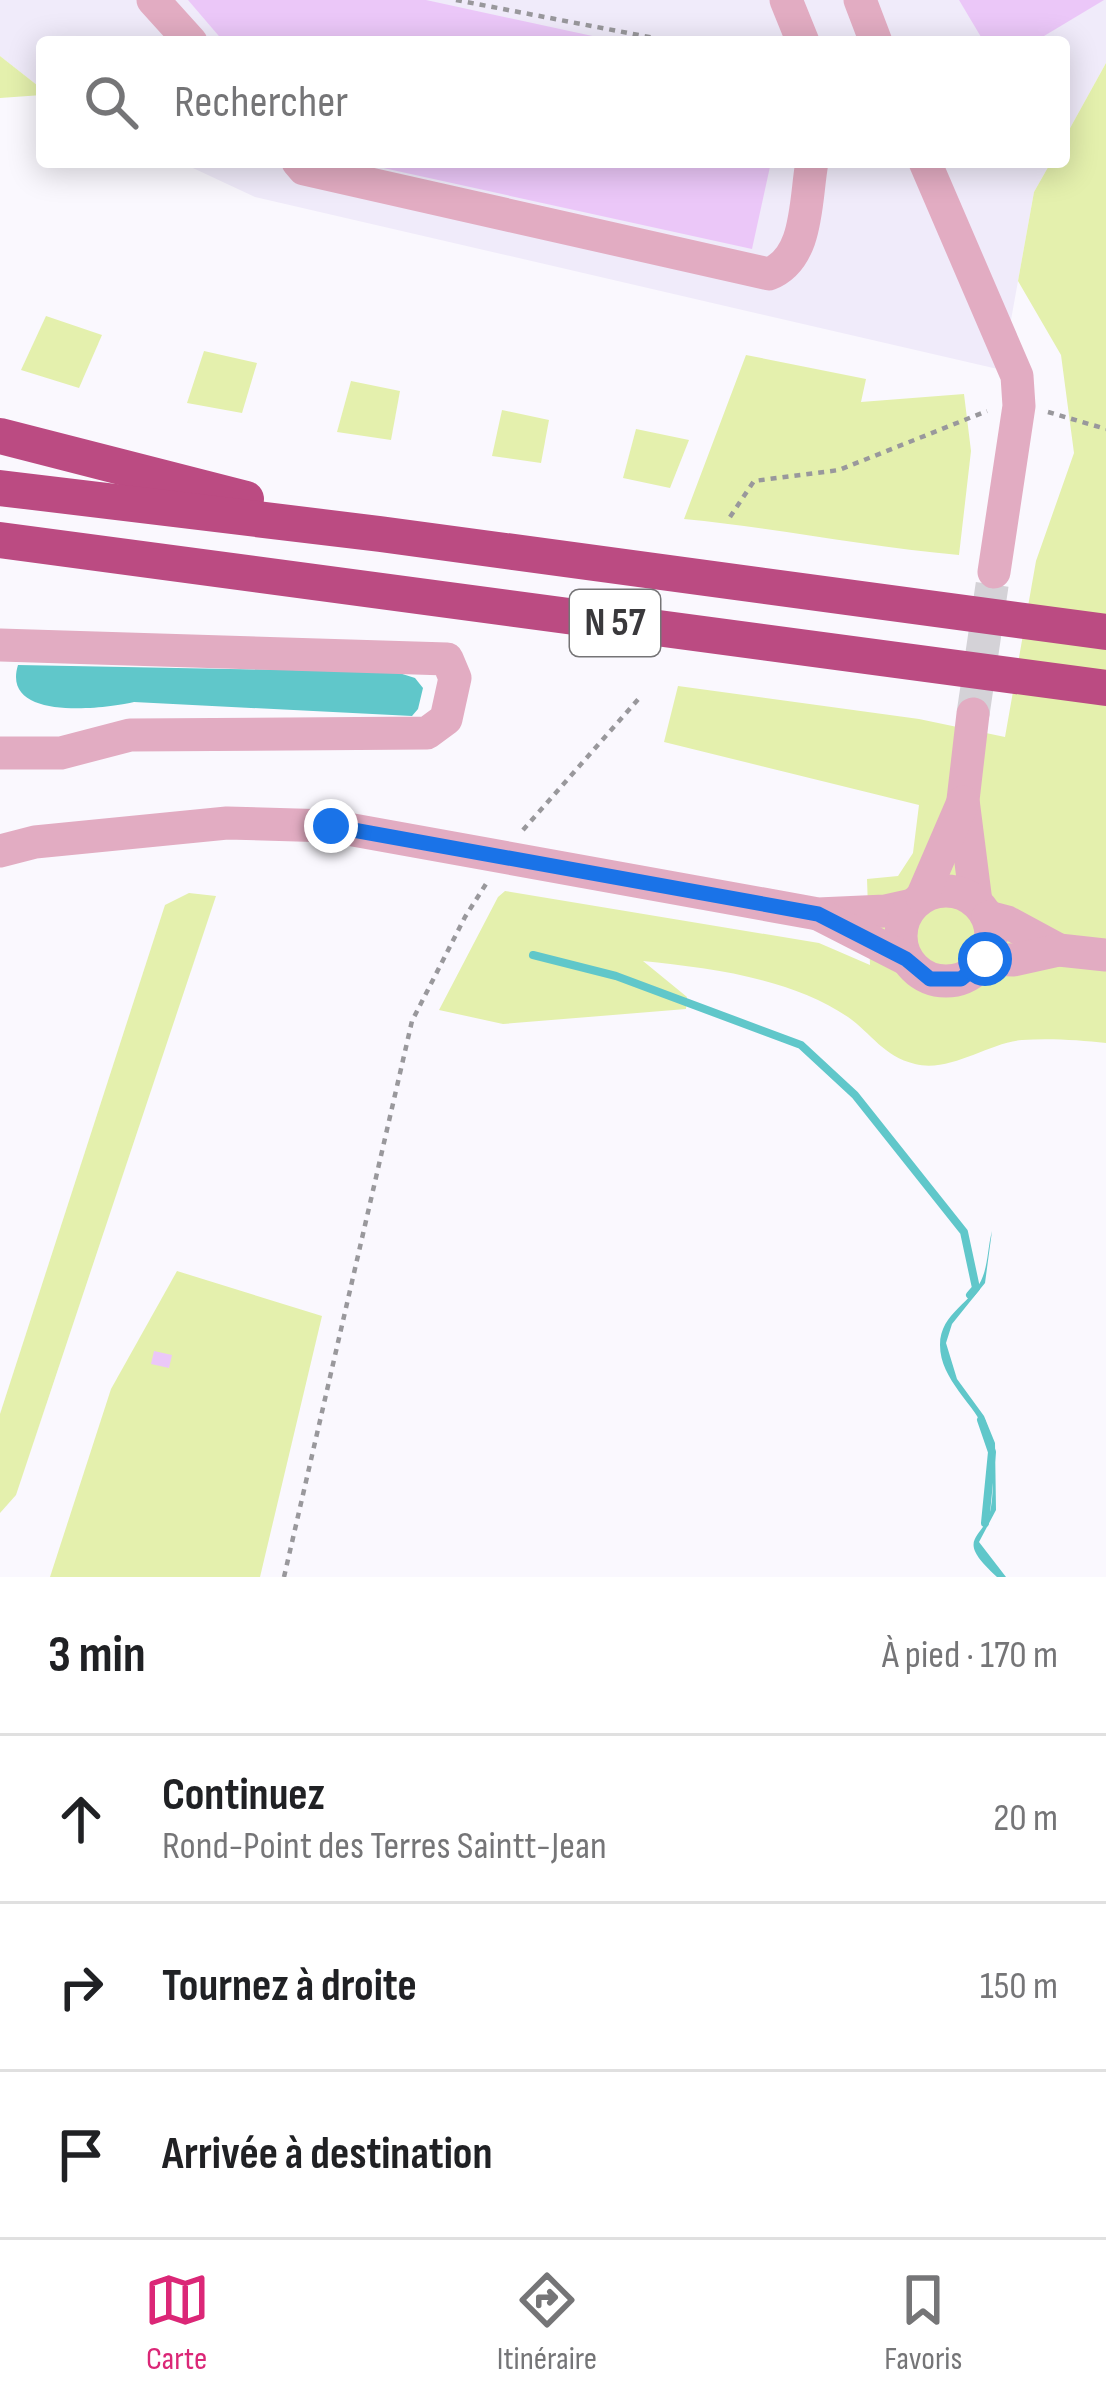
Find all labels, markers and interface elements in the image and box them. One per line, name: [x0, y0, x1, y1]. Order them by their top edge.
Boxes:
search box: [36, 36, 1070, 168]
icon: search: [78, 69, 144, 135]
text: Rechercher: [174, 75, 348, 130]
road number: N 57: [570, 590, 660, 656]
route end: [304, 799, 358, 853]
route start: [958, 932, 1012, 986]
text: 3 min: [48, 1625, 146, 1686]
text: À pied · 170 m: [882, 1632, 1058, 1679]
text: Continuez: [162, 1768, 325, 1823]
icon: ahead: [48, 1786, 114, 1852]
text: 20 m: [993, 1795, 1058, 1842]
text: Rond-Point des Terres Saintt-Jean: [162, 1823, 607, 1870]
icon: right: [48, 1954, 114, 2020]
text: Tournez à droite: [162, 1959, 417, 2014]
text: 150 m: [980, 1963, 1058, 2010]
icon: arrive: [48, 2122, 114, 2188]
text: Arrivée à destination: [162, 2127, 492, 2182]
tab: Carte: [144, 2267, 210, 2379]
tab: Itinéraire: [497, 2267, 597, 2379]
tab: Favoris: [884, 2267, 962, 2379]

